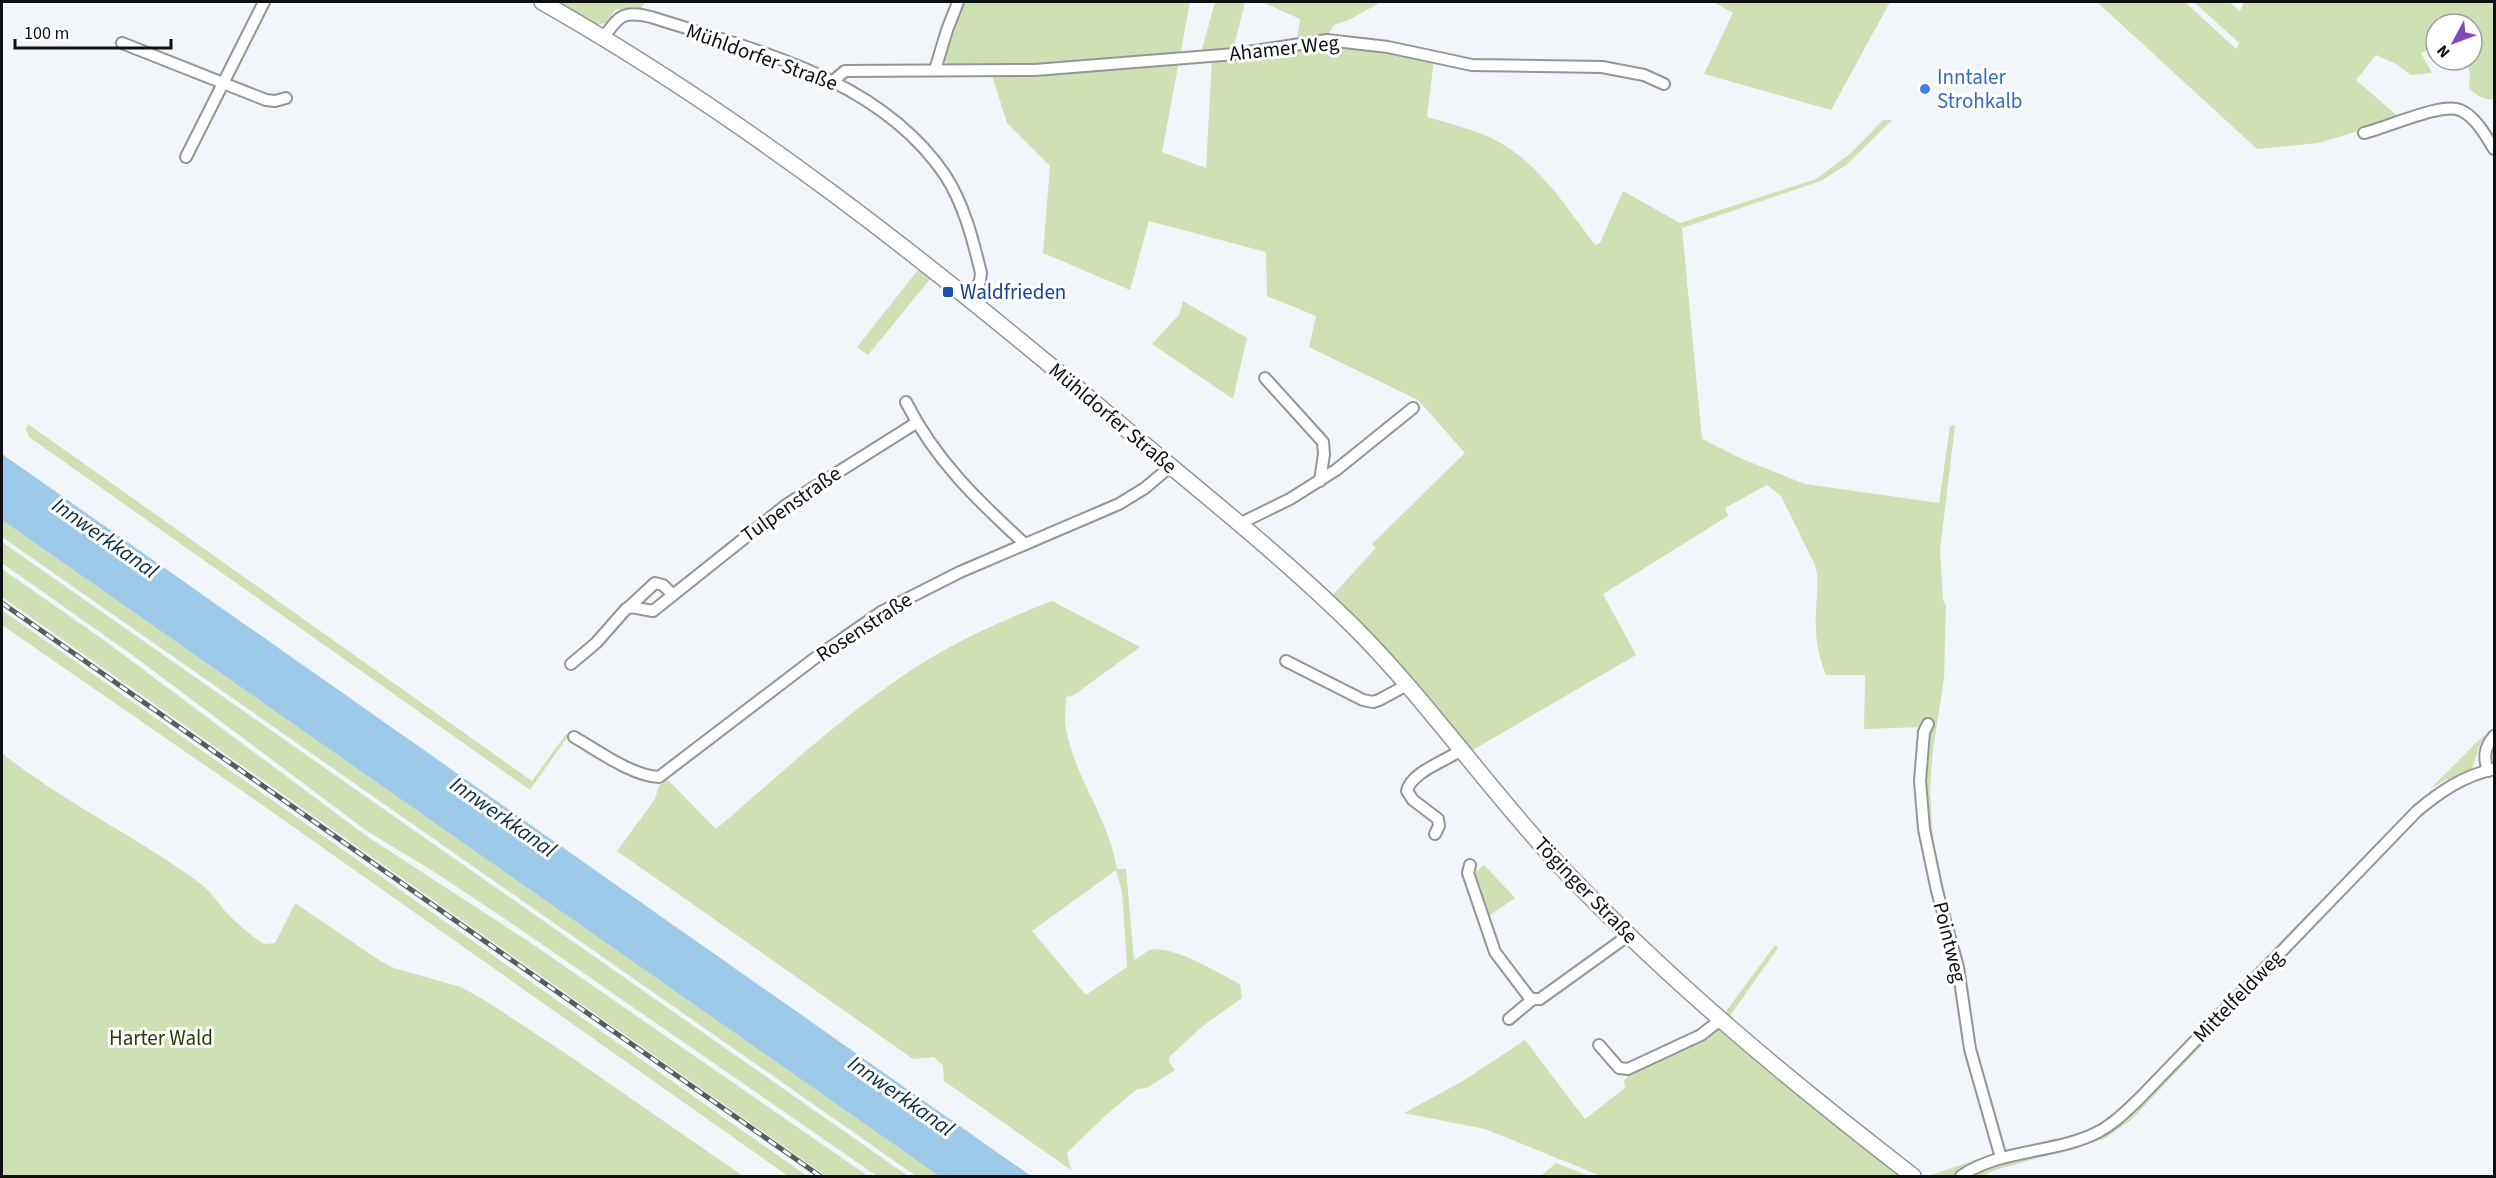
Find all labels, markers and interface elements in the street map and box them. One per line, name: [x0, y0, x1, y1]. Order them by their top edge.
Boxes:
scale bar: [15, 12, 171, 50]
north arrow: [2424, 12, 2484, 72]
street label: Mühldorfer Straße: [682, 16, 842, 98]
text: 100 m: [24, 21, 69, 46]
street label: Ahamer Weg: [1228, 27, 1341, 69]
text: N: [2432, 40, 2455, 62]
place label: Inntaler Strohkalb: [1937, 62, 2022, 116]
marker: Inntaler Strohkalb: [1918, 82, 1932, 96]
place label: Waldfrieden: [960, 277, 1066, 307]
marker: Waldfrieden: [941, 285, 955, 299]
street label: Mühldorfer Straße: [1042, 355, 1184, 481]
street label: Tulpenstraße: [735, 458, 847, 550]
water label: Innwerkkanal: [45, 490, 165, 587]
street label: Rosenstraße: [810, 585, 918, 669]
water label: Innwerkkanal: [443, 769, 563, 866]
street label: Töginger Straße: [1527, 830, 1645, 950]
street label: Pointweg: [1925, 898, 1975, 986]
street label: Mittelfeldweg: [2186, 943, 2290, 1049]
park label: Harter Wald: [109, 1023, 213, 1053]
water label: Innwerkkanal: [841, 1048, 961, 1145]

